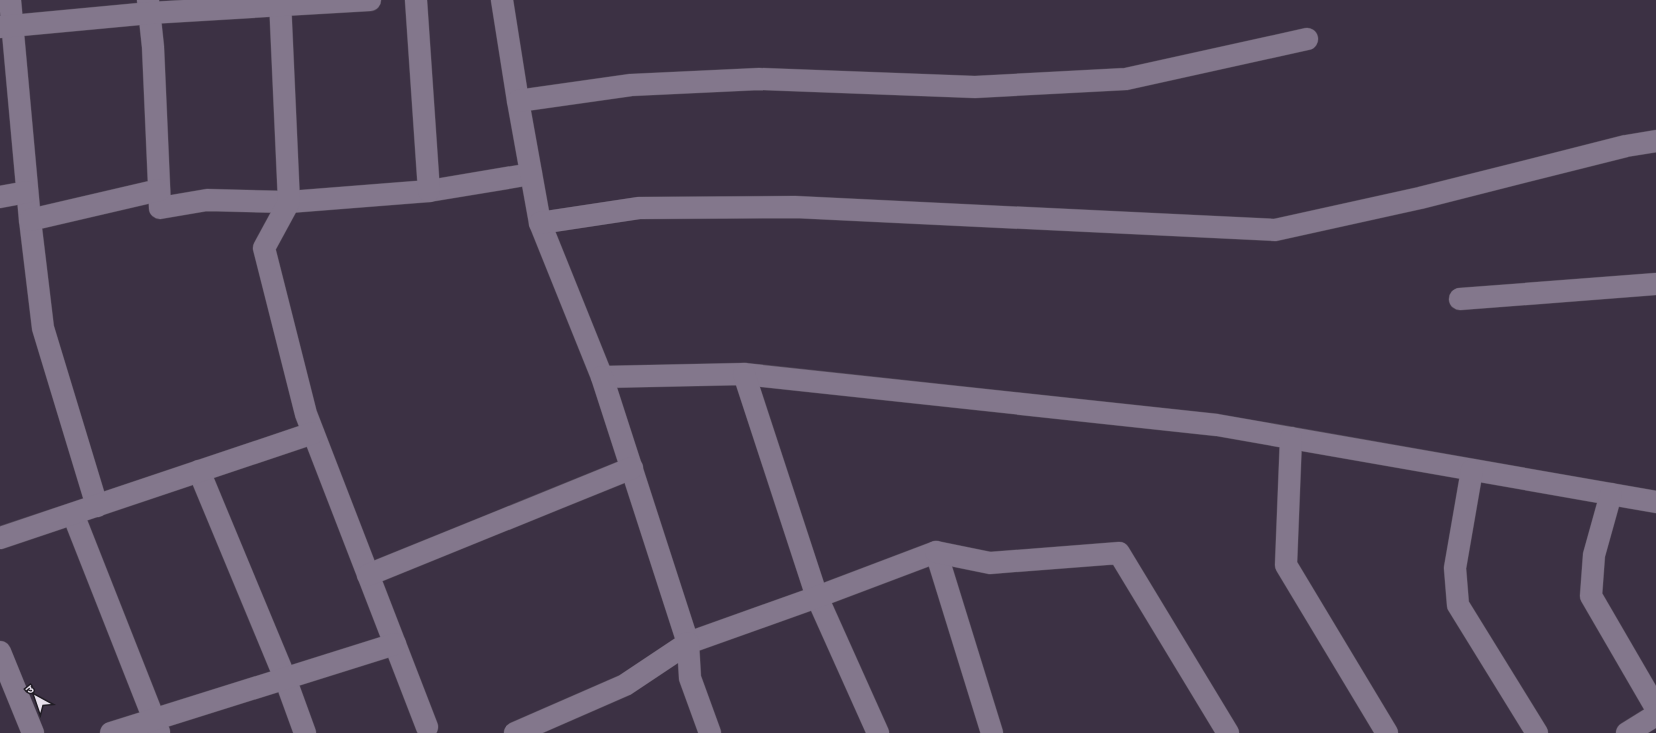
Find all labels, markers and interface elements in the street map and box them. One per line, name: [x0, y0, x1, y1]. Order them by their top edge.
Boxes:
north arrow: [16, 677, 56, 717]
text: उ: [23, 682, 38, 698]

